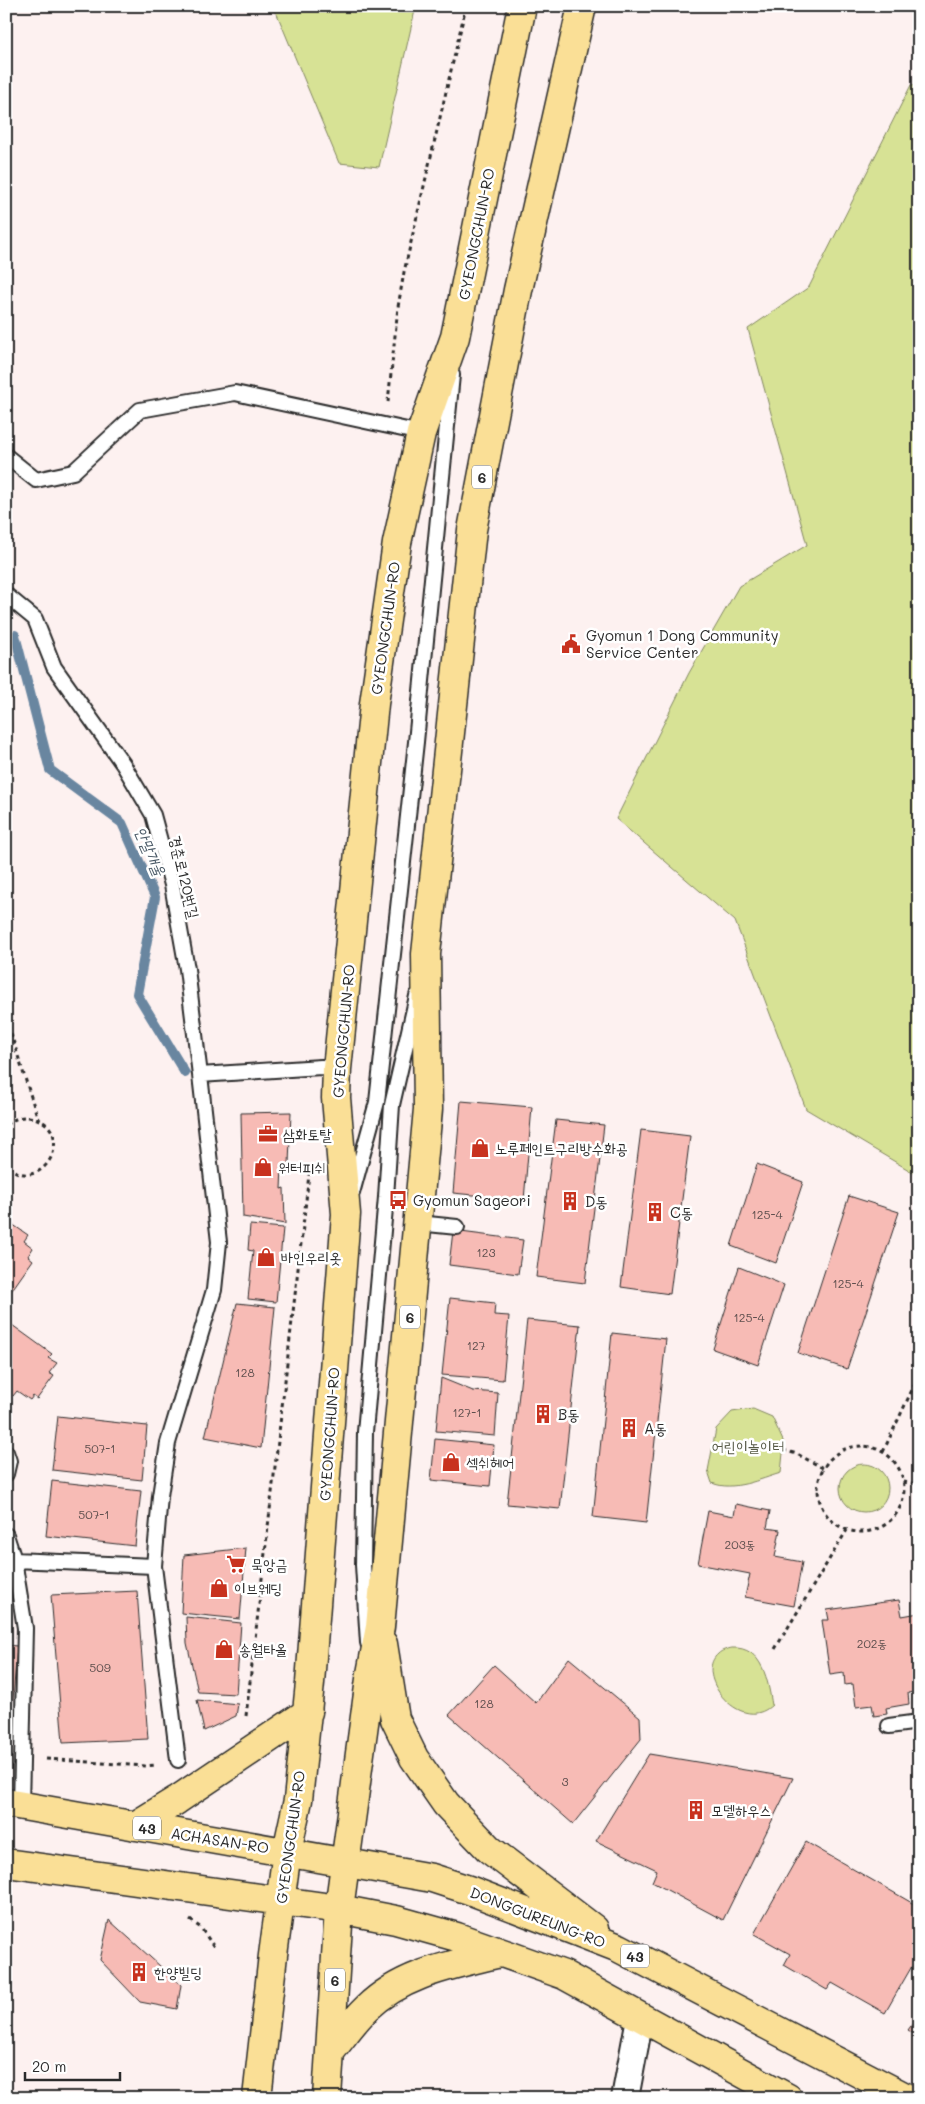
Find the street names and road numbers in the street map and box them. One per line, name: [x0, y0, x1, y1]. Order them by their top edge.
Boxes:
street label: GYEONGCHUN-RO: [453, 166, 499, 302]
road number: 6: [472, 466, 492, 488]
street label: GYEONGCHUN-RO: [366, 560, 404, 696]
street label: 경춘로120번길: [166, 833, 204, 921]
street label: GYEONGCHUN-RO: [327, 963, 359, 1099]
road number: 6: [400, 1305, 420, 1328]
street label: GYEONGCHUN-RO: [314, 1366, 344, 1501]
street label: GYEONGCHUN-RO: [271, 1769, 309, 1905]
road number: 43: [133, 1816, 161, 1840]
street label: ACHASAN-RO: [170, 1822, 271, 1858]
street label: DONGGUREUNG-RO: [467, 1882, 609, 1952]
road number: 43: [621, 1944, 649, 1968]
road number: 6: [325, 1968, 345, 1992]

